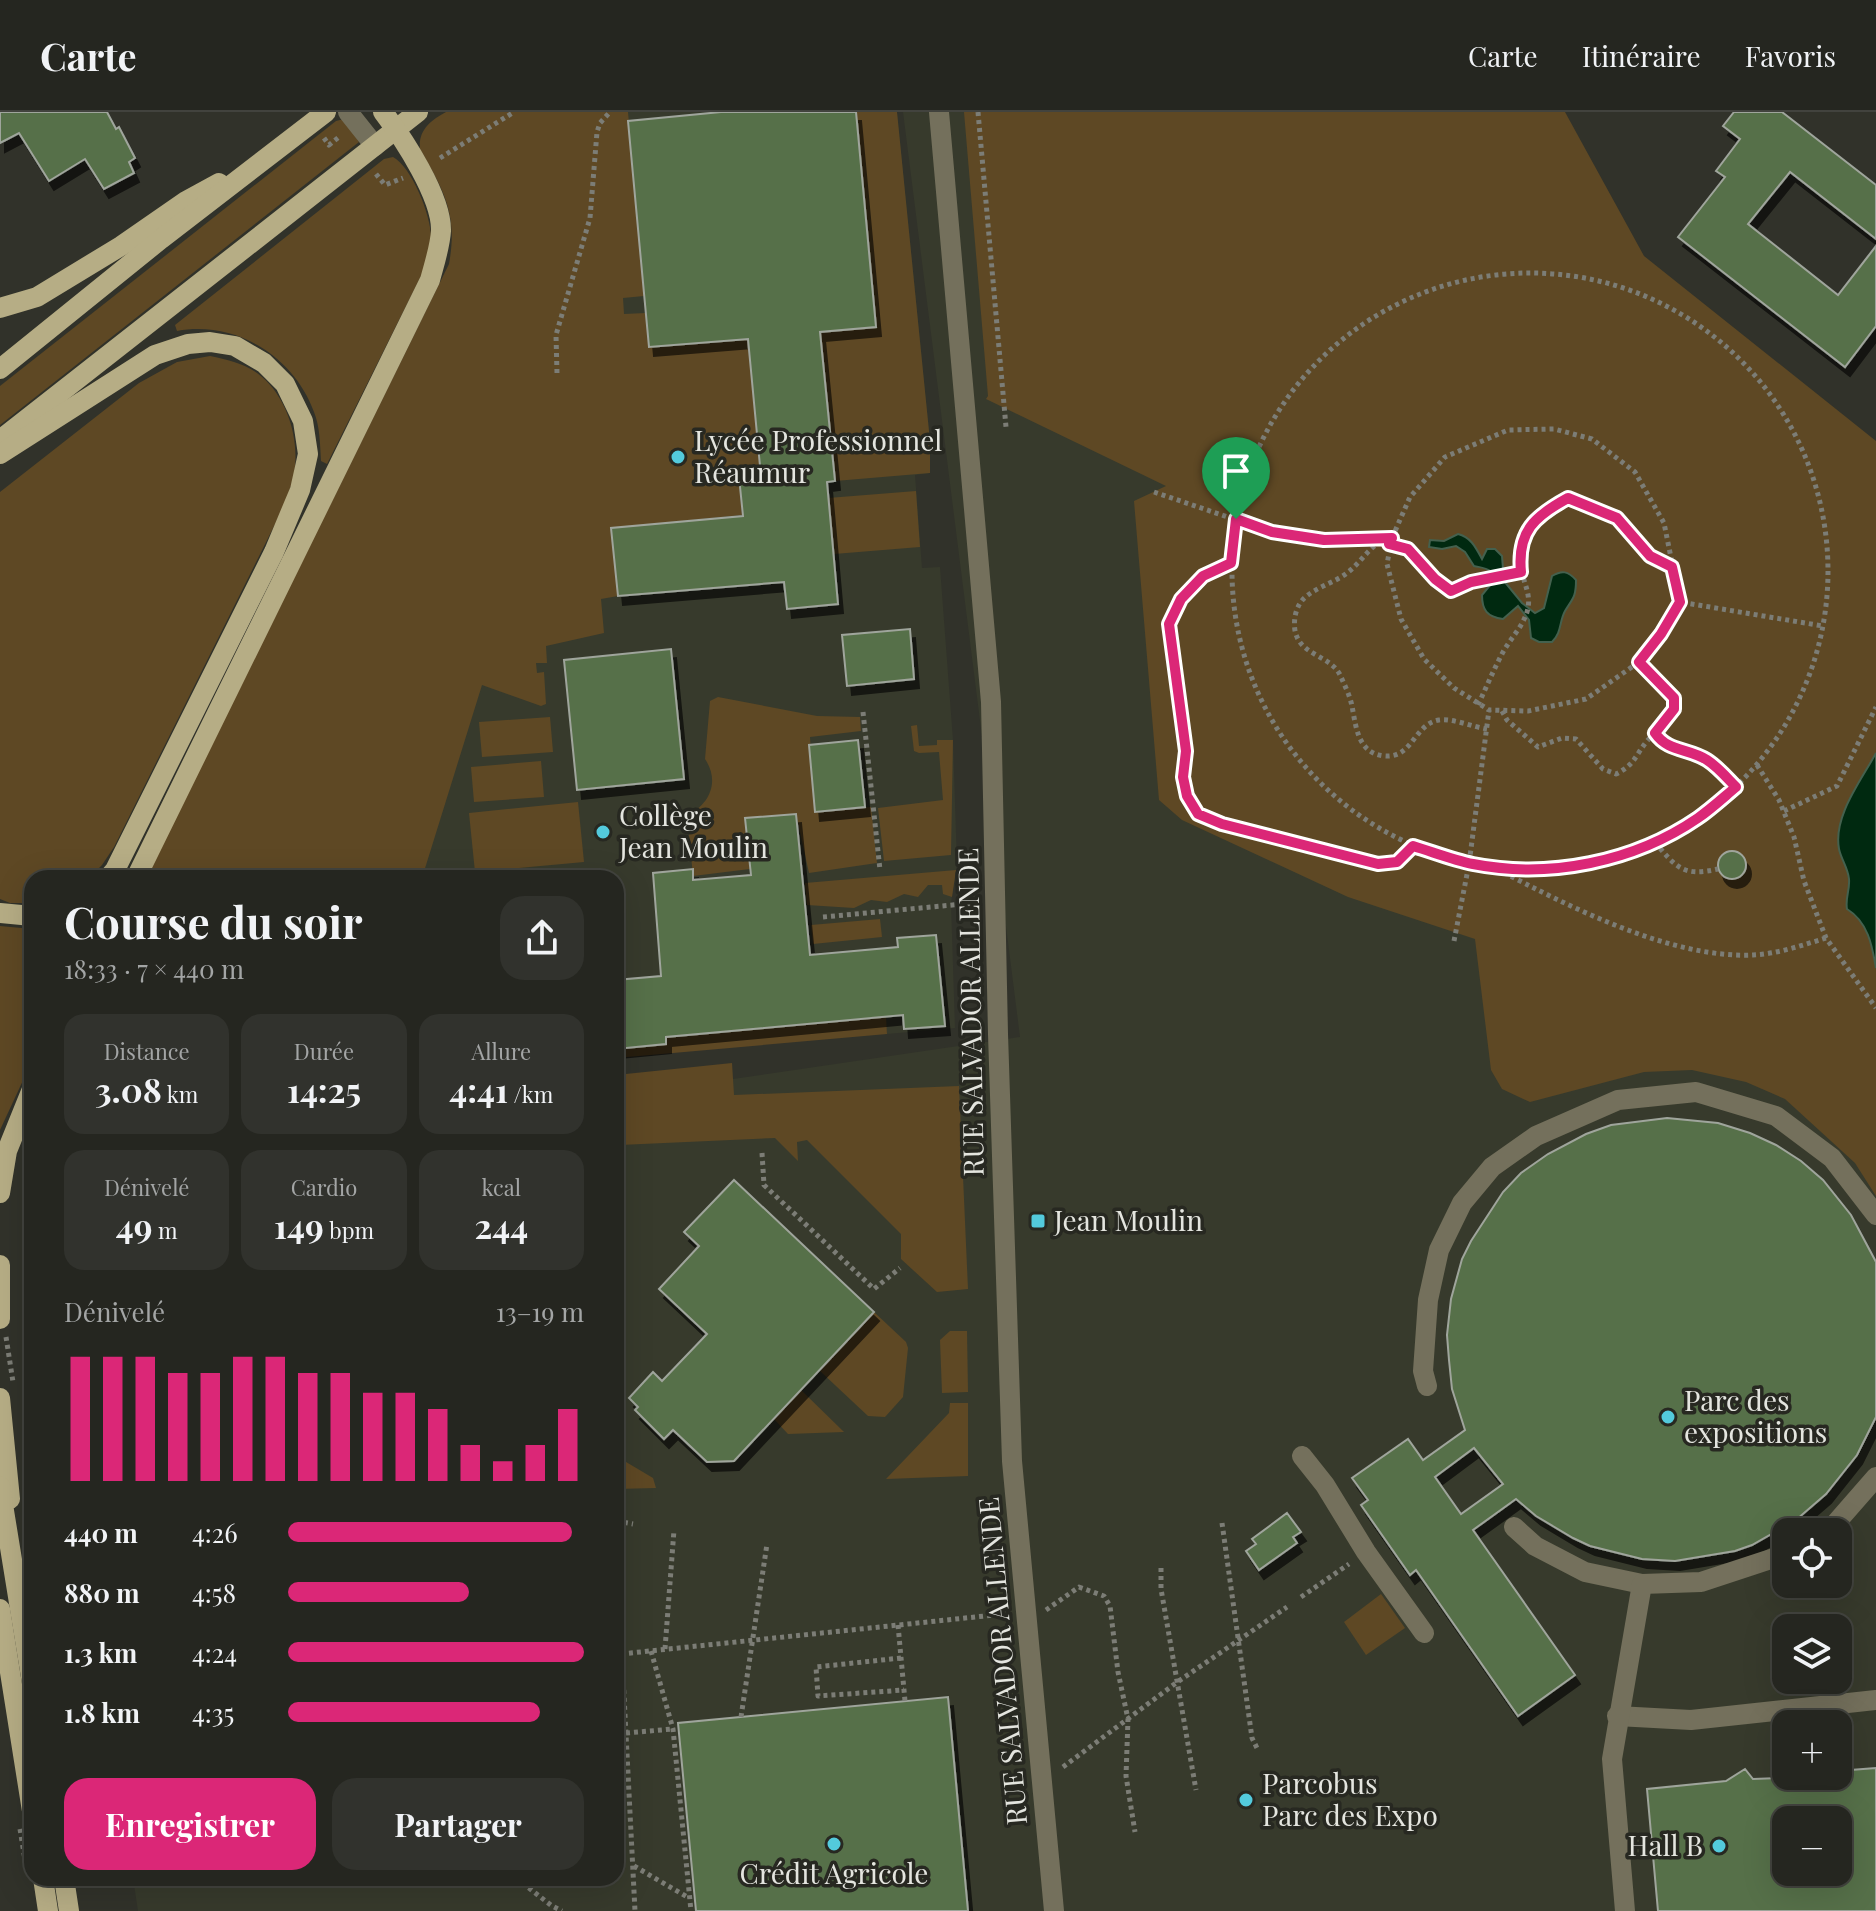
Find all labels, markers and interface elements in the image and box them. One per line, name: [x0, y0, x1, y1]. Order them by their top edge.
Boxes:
text: Carte: [40, 30, 137, 81]
text: Carte: [1468, 37, 1538, 74]
text: Itinéraire: [1582, 37, 1701, 74]
text: Favoris: [1745, 37, 1836, 74]
place label: Lycée Professionnel Réaumur: [694, 421, 942, 490]
pin: [1202, 437, 1270, 519]
marker: Lycée Professionnel Réaumur: [669, 448, 687, 466]
icon: arrive: [1214, 449, 1258, 493]
place label: Collège Jean Moulin: [618, 796, 768, 865]
marker: Collège Jean Moulin: [594, 823, 612, 841]
street label: RUE SALVADOR ALLENDE: [948, 847, 991, 1177]
text: Course du soir: [64, 891, 363, 950]
button: share: [500, 896, 584, 980]
text: 18:33 · 7 × 440 m: [64, 951, 244, 986]
text: Distance: [104, 1036, 190, 1066]
text: Durée: [294, 1036, 354, 1066]
text: Allure: [471, 1036, 531, 1066]
text: 3.08: [95, 1066, 162, 1112]
text: 14:25: [287, 1066, 361, 1112]
text: 4:41: [449, 1066, 508, 1112]
text: km: [162, 1079, 198, 1109]
text: /km: [508, 1079, 553, 1109]
text: Dénivelé: [104, 1172, 189, 1202]
text: Cardio: [291, 1172, 357, 1202]
text: kcal: [482, 1172, 521, 1202]
place label: Jean Moulin: [1053, 1201, 1203, 1238]
text: 49: [116, 1202, 153, 1248]
text: 149: [274, 1202, 324, 1248]
text: 244: [474, 1202, 528, 1248]
marker: Jean Moulin: [1029, 1212, 1047, 1230]
text: m: [153, 1215, 178, 1245]
text: bpm: [324, 1215, 374, 1245]
text: Dénivelé: [64, 1294, 165, 1329]
text: 13–19 m: [496, 1294, 584, 1329]
place label: Parc des expositions: [1684, 1381, 1827, 1450]
marker: Parc des expositions: [1659, 1408, 1677, 1426]
street label: RUE SALVADOR ALLENDE: [969, 1496, 1034, 1826]
text: 440 m: [64, 1515, 138, 1550]
text: 4:26: [192, 1515, 238, 1550]
map controls: [1772, 1518, 1852, 1886]
button: locate: [1772, 1518, 1852, 1598]
text: 880 m: [64, 1575, 140, 1610]
text: 4:58: [192, 1575, 236, 1610]
button: layers: [1772, 1614, 1852, 1694]
text: 1.3 km: [64, 1635, 137, 1670]
text: 4:24: [192, 1635, 237, 1670]
text: 1.8 km: [64, 1695, 140, 1730]
text: 4:35: [192, 1695, 234, 1730]
button: +: [1772, 1710, 1852, 1790]
place label: Parcobus Parc des Expo: [1262, 1764, 1438, 1833]
button: Enregistrer: [64, 1778, 316, 1870]
button: Partager: [332, 1778, 584, 1870]
marker: Parcobus Parc des Expo: [1237, 1791, 1255, 1809]
button: −: [1772, 1806, 1852, 1886]
place label: Hall B: [1628, 1826, 1703, 1863]
marker: Crédit Agricole: [825, 1835, 843, 1853]
marker: Hall B: [1710, 1837, 1728, 1855]
place label: Crédit Agricole: [740, 1854, 928, 1891]

